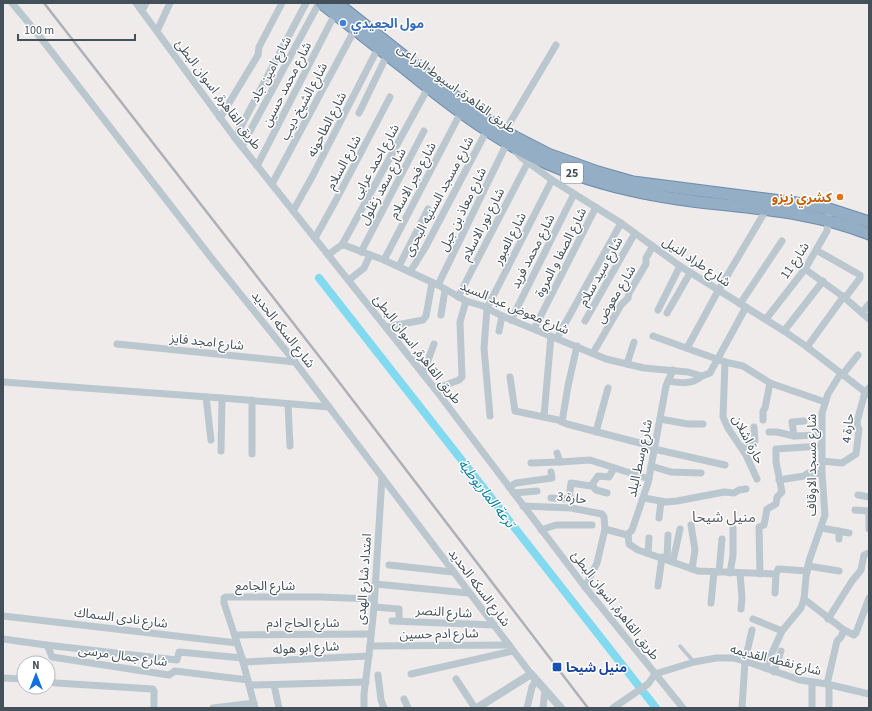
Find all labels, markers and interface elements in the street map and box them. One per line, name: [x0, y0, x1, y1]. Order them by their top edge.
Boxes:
place label: مول الجعيدي: [351, 15, 424, 34]
scale bar: [18, 16, 135, 42]
marker: مول الجعيدي: [338, 18, 348, 28]
text: 100 m: [24, 22, 54, 39]
street label: شارع امين جاد: [246, 33, 297, 106]
street label: طريق القاهرة, اسوان البطئ: [171, 36, 266, 154]
street label: شارع محمد حسين: [258, 39, 317, 130]
street label: طريق القاهرة, اسيوط الزراعى: [393, 40, 520, 138]
street label: شارع الشيخ ديب: [276, 59, 333, 144]
street label: شارع الطاحونه: [303, 89, 352, 161]
street label: شارع احمد عرابى: [348, 121, 405, 203]
street label: شارع السلام: [322, 132, 367, 193]
street label: شارع مسجد السنيه البحرى: [400, 133, 479, 260]
street label: شارع فجر الاسلام: [385, 139, 442, 223]
street label: شارع سعد زغلول: [355, 145, 412, 228]
road number: 25: [561, 163, 583, 183]
street label: شارع معاذ بن جبل: [435, 164, 492, 255]
street label: شارع نور الاسلام: [457, 185, 510, 265]
place label: كشري زيزو: [772, 189, 832, 208]
marker: كشري زيزو: [835, 192, 845, 202]
street label: شارع الصفا و المروة: [531, 205, 592, 301]
street label: شارع العبور: [489, 209, 532, 269]
street label: شارع محمد فريد: [506, 211, 560, 292]
street label: شارع طراد النيل: [658, 232, 734, 292]
street label: شارع سيد سلام: [574, 234, 628, 310]
street label: شارع 11: [776, 239, 815, 283]
street label: شارع معوض: [591, 262, 641, 327]
street label: شارع معوض عبد السيد: [457, 277, 572, 340]
street label: شارع السكه الحديد: [247, 287, 319, 373]
street label: طريق القاهرة, اسوان البطئ: [369, 291, 466, 408]
street label: شارع امجد فايز: [168, 329, 245, 356]
street label: حارة اشلان: [728, 412, 769, 468]
street label: حارة 4: [837, 412, 859, 444]
street label: شارع مسجد الاوقاف: [803, 414, 822, 516]
street label: شارع وسط البلد: [623, 418, 658, 499]
water label: ترعة الماريوطية: [453, 455, 521, 534]
street label: حارة 3: [556, 487, 588, 509]
district label: منيل شيحا: [692, 507, 756, 528]
street label: امتداد شارع الهدى: [352, 533, 377, 625]
street label: شارع السكه الحديد: [443, 545, 515, 631]
street label: طريق القاهرة, اسوان البطئ: [567, 547, 664, 664]
street label: شارع الجامع: [235, 577, 295, 596]
street label: شارع النصر: [414, 601, 473, 623]
street label: شارع نادى السماك: [73, 603, 169, 634]
street label: شارع الحاج ادم: [267, 614, 339, 633]
street label: شارع ادم حسين: [399, 624, 479, 645]
street label: شارع ابو هوله: [272, 637, 340, 660]
street label: شارع نقطه القديمه: [728, 640, 823, 681]
street label: شارع جمال مرسى: [77, 641, 169, 672]
north arrow: [16, 655, 56, 695]
text: N: [32, 658, 40, 673]
place label: منيل شيحا: [566, 659, 627, 677]
marker: منيل شيحا: [551, 661, 563, 673]

